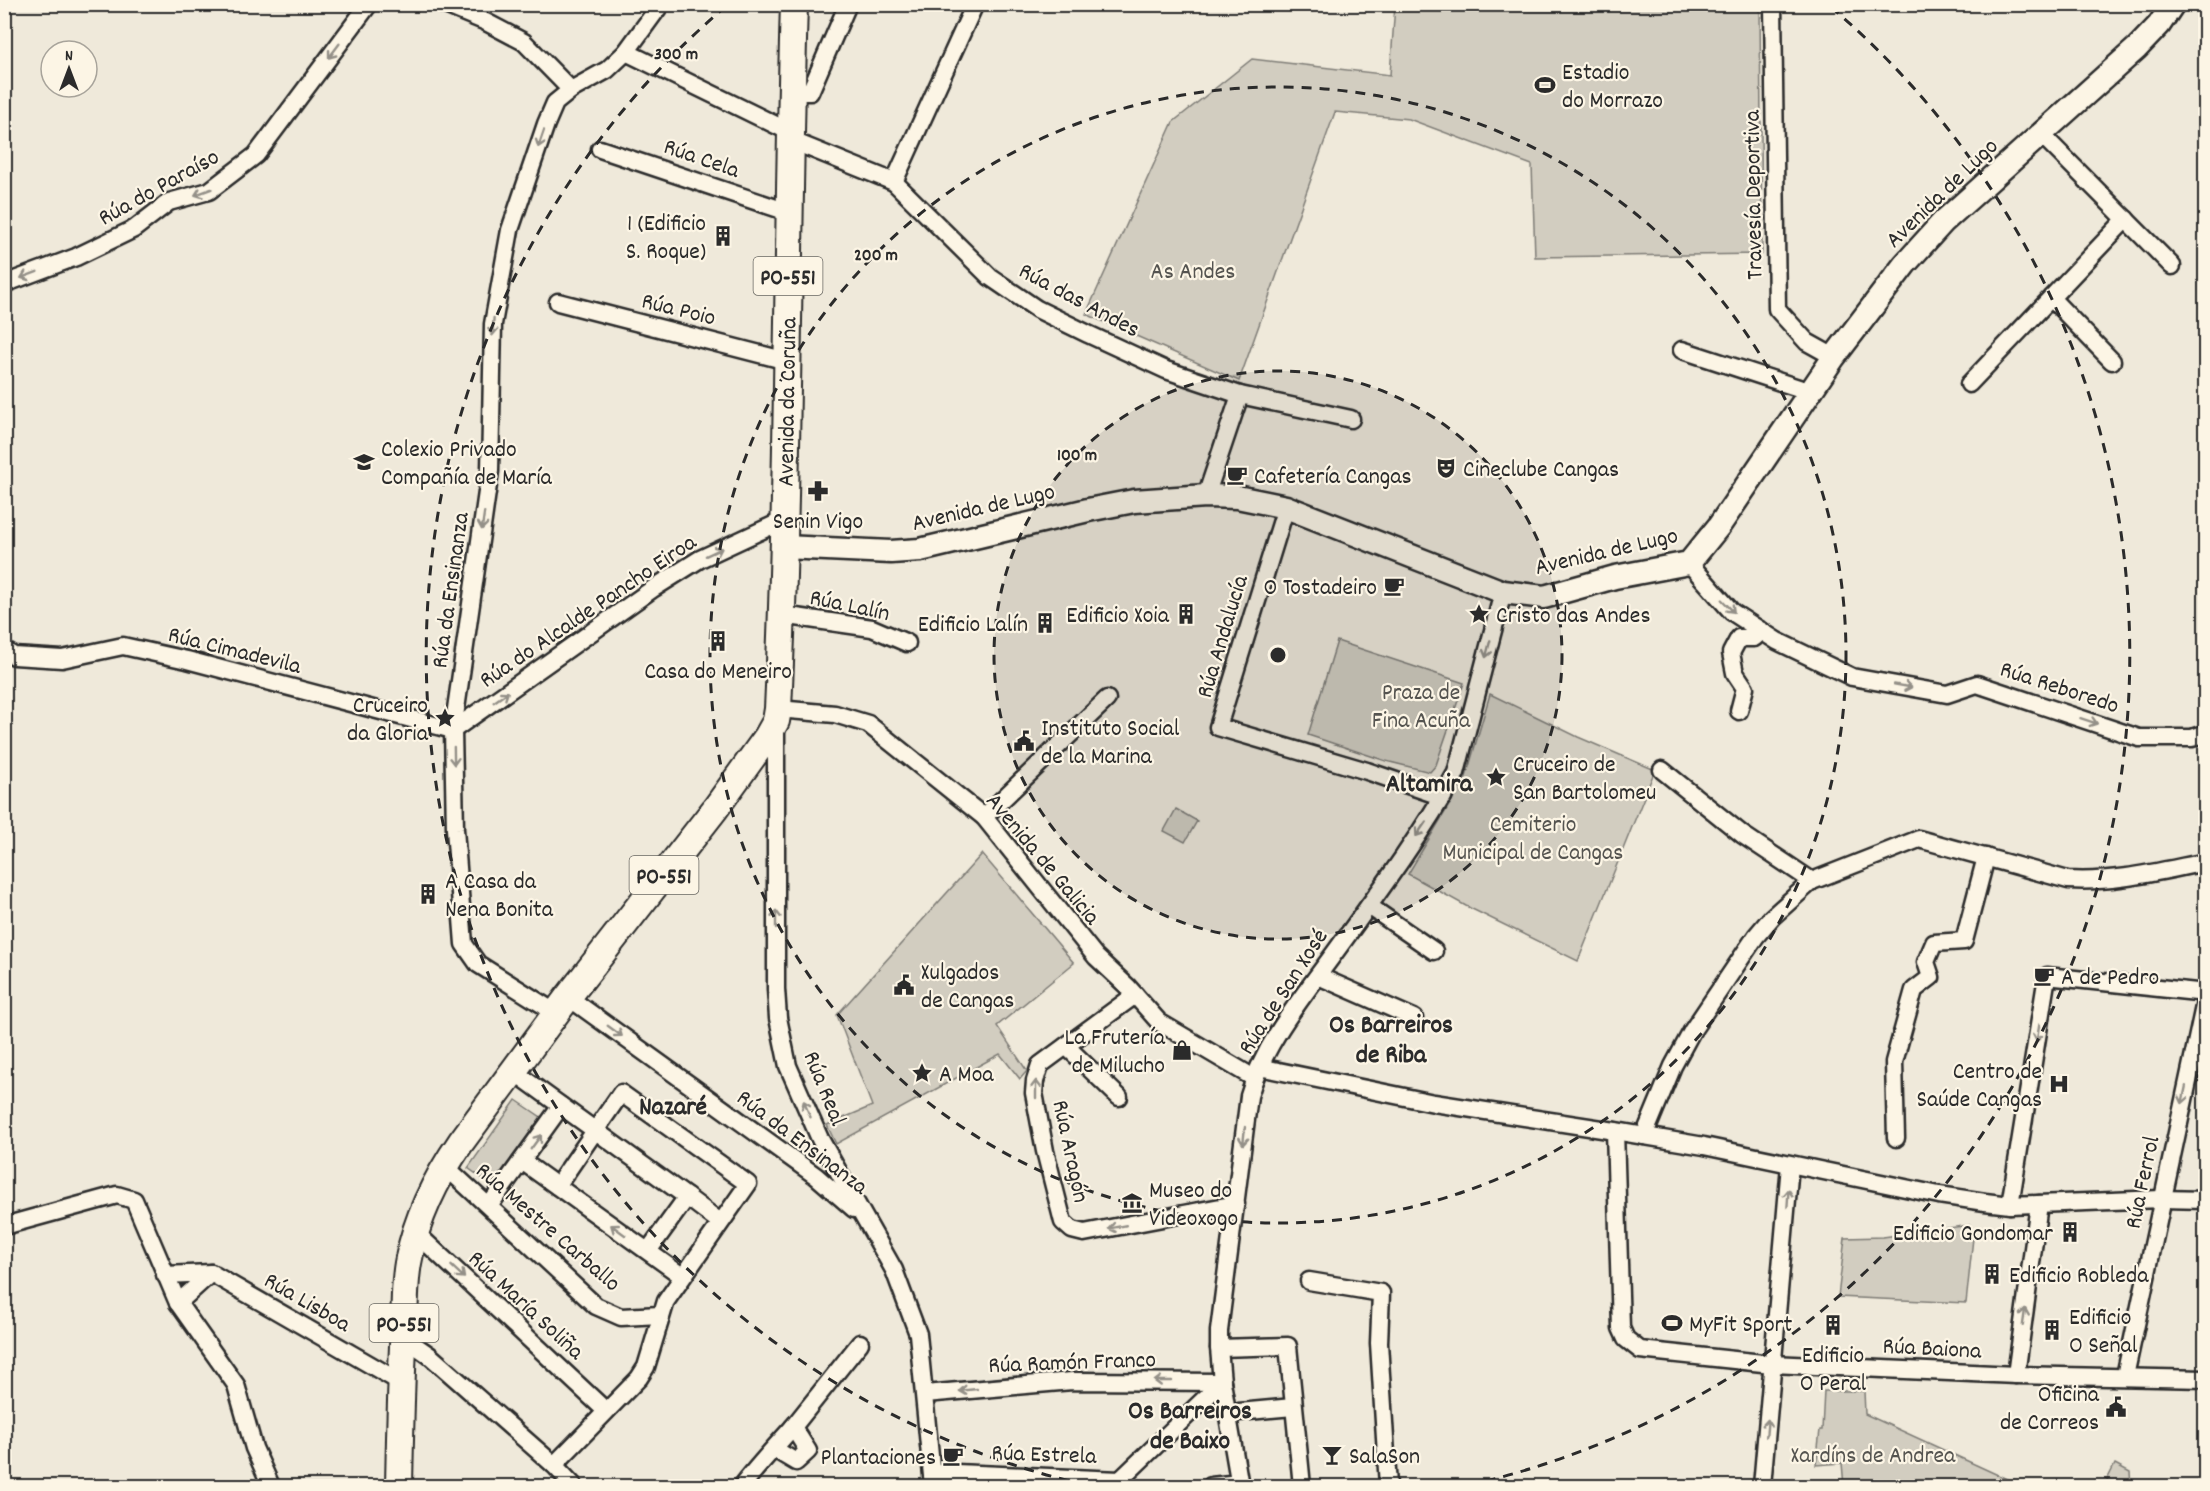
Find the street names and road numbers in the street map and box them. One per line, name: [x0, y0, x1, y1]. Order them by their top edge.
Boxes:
street label: Travesía Deportiva: [1737, 109, 1773, 280]
street label: Rúa Cela: [659, 131, 744, 189]
street label: Avenida de Lugo: [1879, 131, 2007, 257]
street label: Rúa do Paraíso: [93, 141, 226, 236]
street label: Rúa das Andes: [1012, 255, 1145, 348]
road number: PO-551: [754, 257, 822, 295]
street label: Rúa Poio: [638, 285, 719, 337]
street label: Avenida da Coruña: [771, 316, 807, 487]
street label: Avenida de Lugo: [909, 476, 1059, 542]
street label: Rúa da Ensinanza: [424, 510, 480, 671]
street label: Avenida de Lugo: [1532, 520, 1682, 586]
street label: Rúa do Alcalde Pancho Eiroa: [473, 527, 705, 698]
street label: Rúa Andalucía: [1189, 571, 1259, 703]
street label: Rúa Lalín: [806, 582, 893, 632]
street label: Rúa Cimadevila: [164, 619, 305, 685]
street label: Rúa Reboredo: [1995, 654, 2123, 724]
street label: Avenida de Galicia: [976, 786, 1108, 934]
road number: PO-551: [630, 856, 698, 894]
street label: Rúa de San Xosé: [1231, 923, 1338, 1062]
street label: Rúa Real: [793, 1047, 854, 1132]
street label: Rúa da Ensinanza: [728, 1083, 875, 1205]
street label: Rúa Aragón: [1042, 1097, 1097, 1206]
street label: Rúa Ferrol: [2118, 1133, 2170, 1232]
street label: Rúa Mestre Carballo: [467, 1155, 627, 1301]
street label: Rúa María Soliña: [459, 1243, 591, 1370]
street label: Rúa Lisboa: [257, 1265, 357, 1343]
road number: PO-551: [370, 1304, 438, 1342]
street label: Rúa Baiona: [1882, 1330, 1983, 1370]
street label: Rúa Ramón Franco: [988, 1344, 1157, 1384]
street label: Rúa Estrela: [991, 1437, 1098, 1475]

